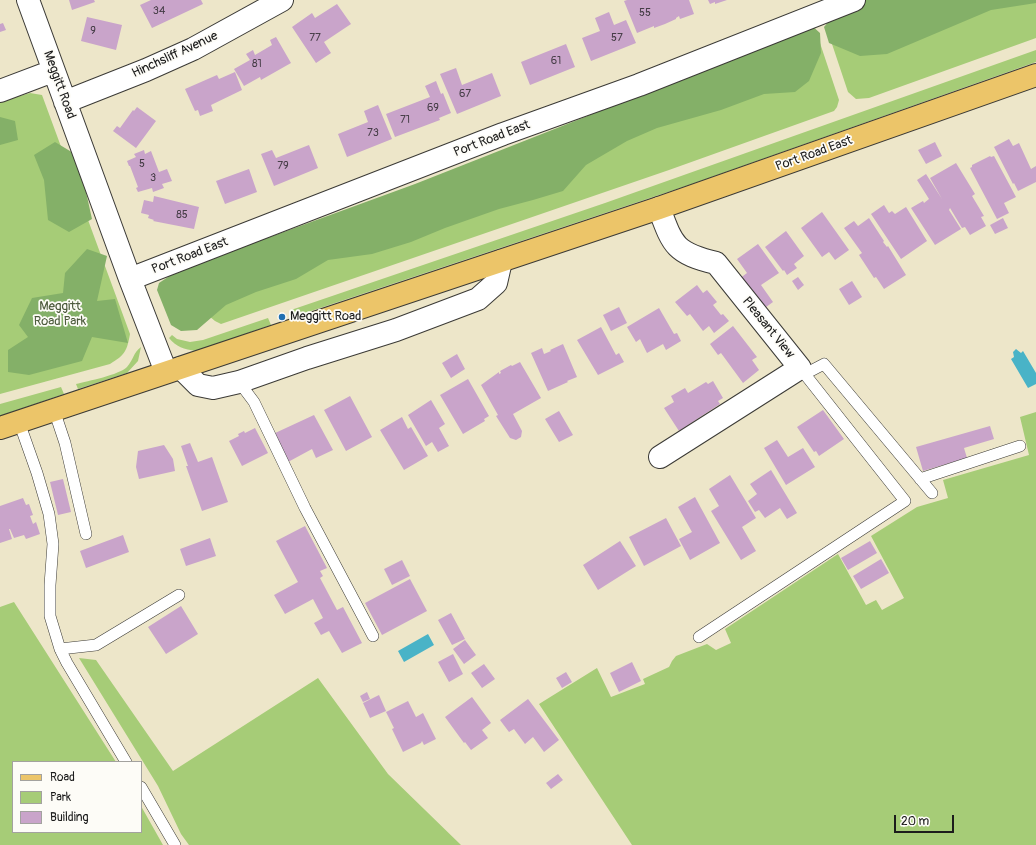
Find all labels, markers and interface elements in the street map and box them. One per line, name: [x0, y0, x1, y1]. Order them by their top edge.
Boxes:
house number: 34: [153, 4, 165, 18]
house number: 55: [639, 6, 651, 20]
house number: 9: [90, 24, 96, 38]
street label: Hinchsliff Avenue: [130, 28, 220, 82]
house number: 77: [309, 31, 321, 45]
house number: 57: [611, 31, 623, 45]
street label: Meggitt Road: [39, 49, 79, 121]
house number: 61: [551, 54, 561, 68]
house number: 81: [252, 57, 262, 71]
house number: 67: [459, 87, 471, 101]
house number: 69: [427, 101, 439, 115]
house number: 71: [400, 113, 410, 127]
street label: Port Road East: [452, 117, 532, 161]
house number: 73: [367, 126, 379, 140]
street label: Port Road East: [774, 133, 854, 175]
house number: 5: [139, 157, 145, 171]
house number: 79: [277, 159, 289, 173]
house number: 3: [150, 171, 156, 185]
house number: 85: [176, 208, 188, 222]
street label: Port Road East: [150, 234, 230, 278]
street label: Pleasant View: [738, 294, 798, 362]
park label: Meggitt Road Park: [34, 299, 86, 330]
place label: Meggitt Road: [290, 309, 361, 325]
marker: Meggitt Road: [277, 312, 287, 322]
legend: [12, 761, 142, 833]
text: Road: [50, 770, 75, 785]
text: Park: [50, 790, 71, 805]
scale bar: [896, 807, 956, 833]
text: Building: [50, 810, 89, 825]
text: 20 m: [901, 814, 929, 829]

